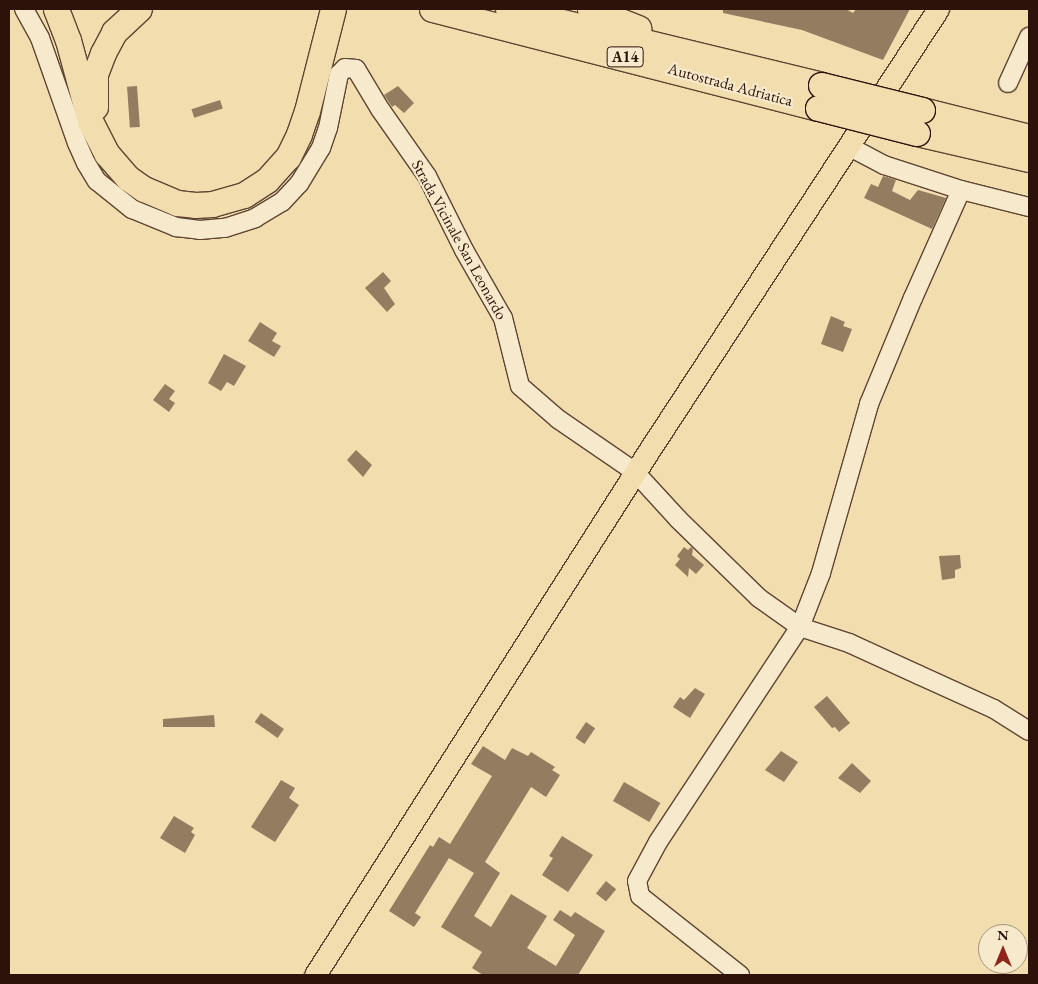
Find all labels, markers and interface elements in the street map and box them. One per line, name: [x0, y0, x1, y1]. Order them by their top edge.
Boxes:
road number: A14: [606, 44, 644, 70]
street label: Autostrada Adriatica: [665, 59, 795, 111]
street label: Strada Vicinale San Leonardo: [407, 157, 511, 323]
north arrow: [978, 924, 1028, 974]
text: N: [997, 926, 1009, 944]

